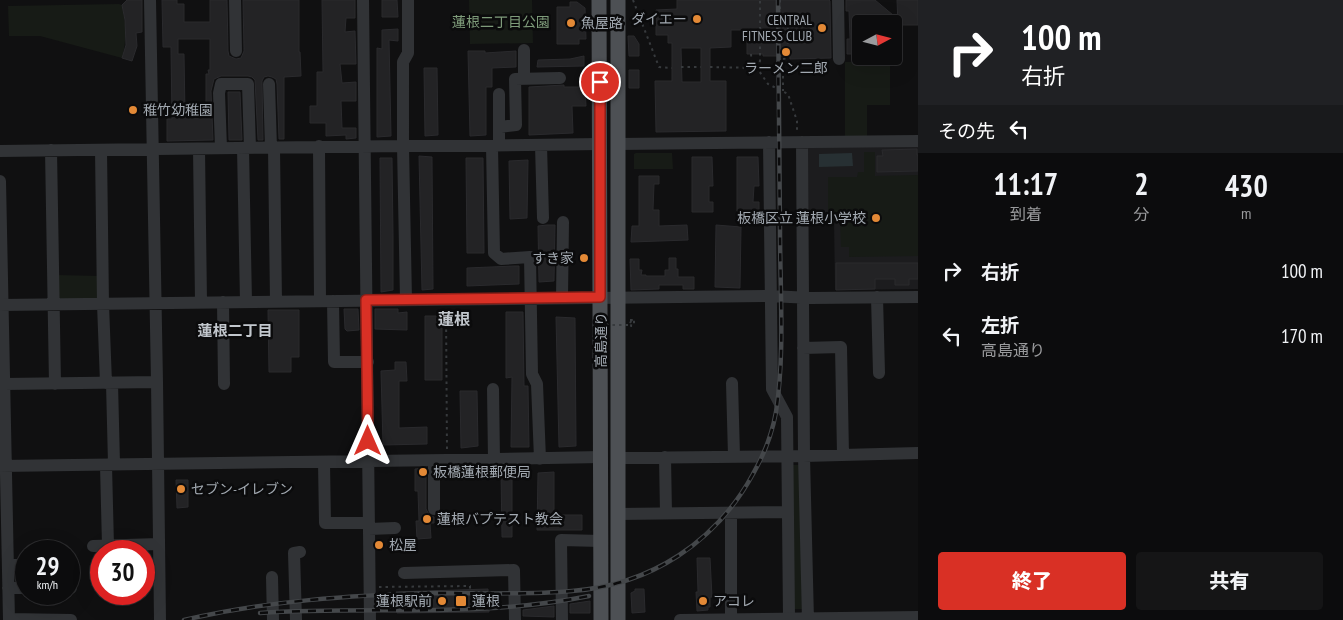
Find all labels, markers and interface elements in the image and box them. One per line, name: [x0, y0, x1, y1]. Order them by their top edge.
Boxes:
place label: ダイエー: [631, 10, 687, 28]
place label: CENTRAL FITNESS CLUB: [742, 11, 812, 45]
park label: 蓮根二丁目公園: [452, 13, 550, 31]
marker: ダイエー: [691, 13, 703, 25]
place label: 魚屋路: [581, 14, 623, 32]
text: 100 m: [1021, 14, 1102, 60]
north arrow: [852, 15, 902, 65]
map controls: [852, 15, 902, 65]
marker: 魚屋路: [565, 17, 577, 29]
icon: right: [938, 20, 1003, 85]
marker: CENTRAL FITNESS CLUB: [816, 22, 828, 34]
marker: ラーメン二郎: [780, 46, 792, 58]
place label: ラーメン二郎: [744, 59, 828, 77]
pin: [579, 61, 621, 103]
text: 右折: [1021, 62, 1065, 90]
icon: arrive: [586, 68, 614, 96]
place label: 稚竹幼稚園: [143, 101, 213, 119]
marker: 稚竹幼稚園: [127, 104, 139, 116]
icon: left: [1005, 115, 1033, 143]
text: その先: [938, 119, 995, 143]
text: 11:17: [993, 164, 1058, 203]
text: 2: [1134, 164, 1149, 203]
text: 430: [1225, 166, 1268, 205]
text: m: [1241, 203, 1251, 223]
text: 到着: [1010, 204, 1042, 224]
text: 分: [1133, 204, 1149, 224]
place label: 板橋区立 蓮根小学校: [737, 209, 866, 227]
marker: 板橋区立 蓮根小学校: [870, 212, 882, 224]
place label: すき家: [532, 249, 574, 267]
marker: すき家: [578, 252, 590, 264]
icon: right: [938, 257, 966, 285]
text: 100 m: [1281, 259, 1323, 283]
text: 右折: [981, 260, 1019, 284]
district label: 蓮根: [438, 309, 470, 329]
street label: 高島通り: [592, 312, 610, 368]
text: 左折: [981, 313, 1019, 337]
district label: 蓮根二丁目: [197, 321, 273, 340]
icon: left: [938, 322, 966, 350]
text: 170 m: [1281, 324, 1323, 348]
text: 高島通り: [981, 340, 1045, 360]
position arrow: [341, 414, 393, 466]
place label: 板橋蓮根郵便局: [433, 463, 531, 481]
marker: 板橋蓮根郵便局: [417, 466, 429, 478]
place label: セブン-イレブン: [191, 480, 293, 498]
marker: セブン-イレブン: [175, 483, 187, 495]
place label: 蓮根バプテスト教会: [437, 510, 563, 528]
marker: 蓮根バプテスト教会: [421, 513, 433, 525]
place label: 松屋: [389, 536, 417, 554]
marker: 松屋: [373, 539, 385, 551]
speed limit sign: 30: [90, 540, 155, 605]
text: 29: [36, 550, 59, 582]
button: 終了: [938, 552, 1126, 610]
button: 共有: [1136, 552, 1323, 610]
text: km/h: [37, 577, 58, 592]
place label: 蓮根駅前: [376, 592, 432, 610]
place label: 蓮根: [472, 592, 500, 610]
place label: アコレ: [713, 592, 755, 610]
marker: 蓮根: [454, 594, 468, 608]
marker: 蓮根駅前: [436, 595, 448, 607]
marker: アコレ: [697, 595, 709, 607]

